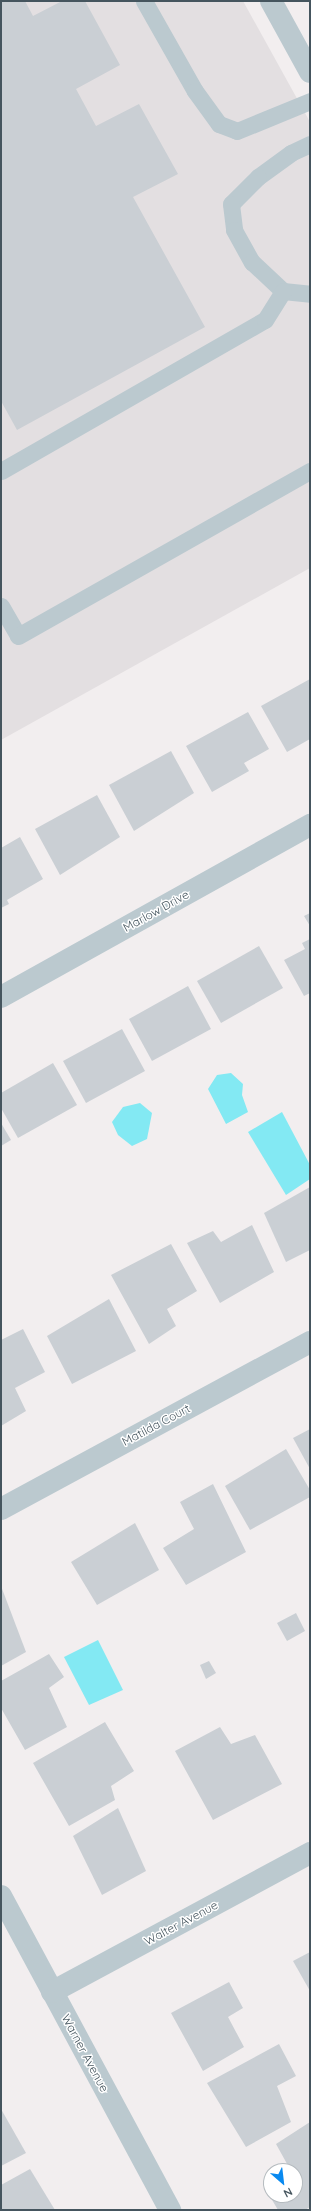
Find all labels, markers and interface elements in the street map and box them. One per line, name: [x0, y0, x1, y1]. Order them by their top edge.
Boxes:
street label: Marlow Drive: [121, 887, 191, 935]
street label: Matilda Court: [120, 1401, 192, 1449]
street label: Walter Avenue: [142, 1898, 220, 1948]
street label: Warner Avenue: [58, 2012, 112, 2094]
north arrow: [263, 2163, 303, 2203]
text: N: [281, 2185, 295, 2201]

